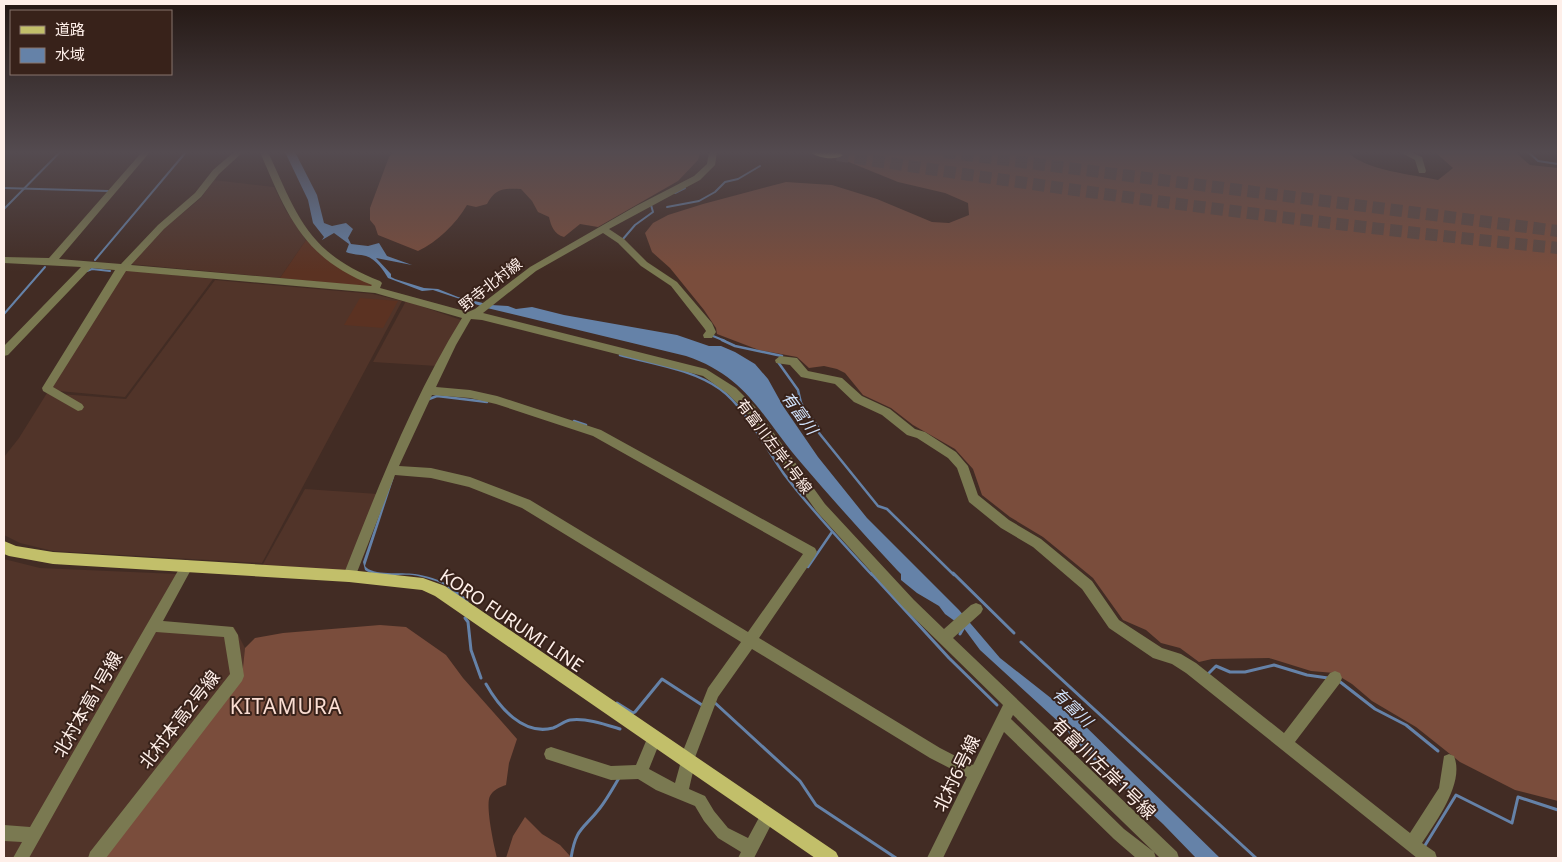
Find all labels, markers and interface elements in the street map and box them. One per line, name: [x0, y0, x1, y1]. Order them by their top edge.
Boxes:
legend: [10, 10, 172, 75]
text: 道路: [55, 19, 85, 39]
text: 水域: [55, 44, 85, 64]
street label: 野寺北村線: [454, 253, 526, 315]
water label: 有富川: [777, 387, 824, 440]
street label: 有富川左岸1号線: [733, 395, 817, 497]
street label: KORO FURUMI LINE: [436, 563, 588, 677]
street label: 北村本高1号線: [47, 647, 127, 761]
street label: 北村本高2号線: [133, 665, 225, 773]
water label: 有富川: [1048, 682, 1099, 733]
district label: KITAMURA: [230, 692, 342, 720]
street label: 有富川左岸1号線: [1047, 712, 1161, 824]
street label: 北村6号線: [927, 731, 985, 815]

